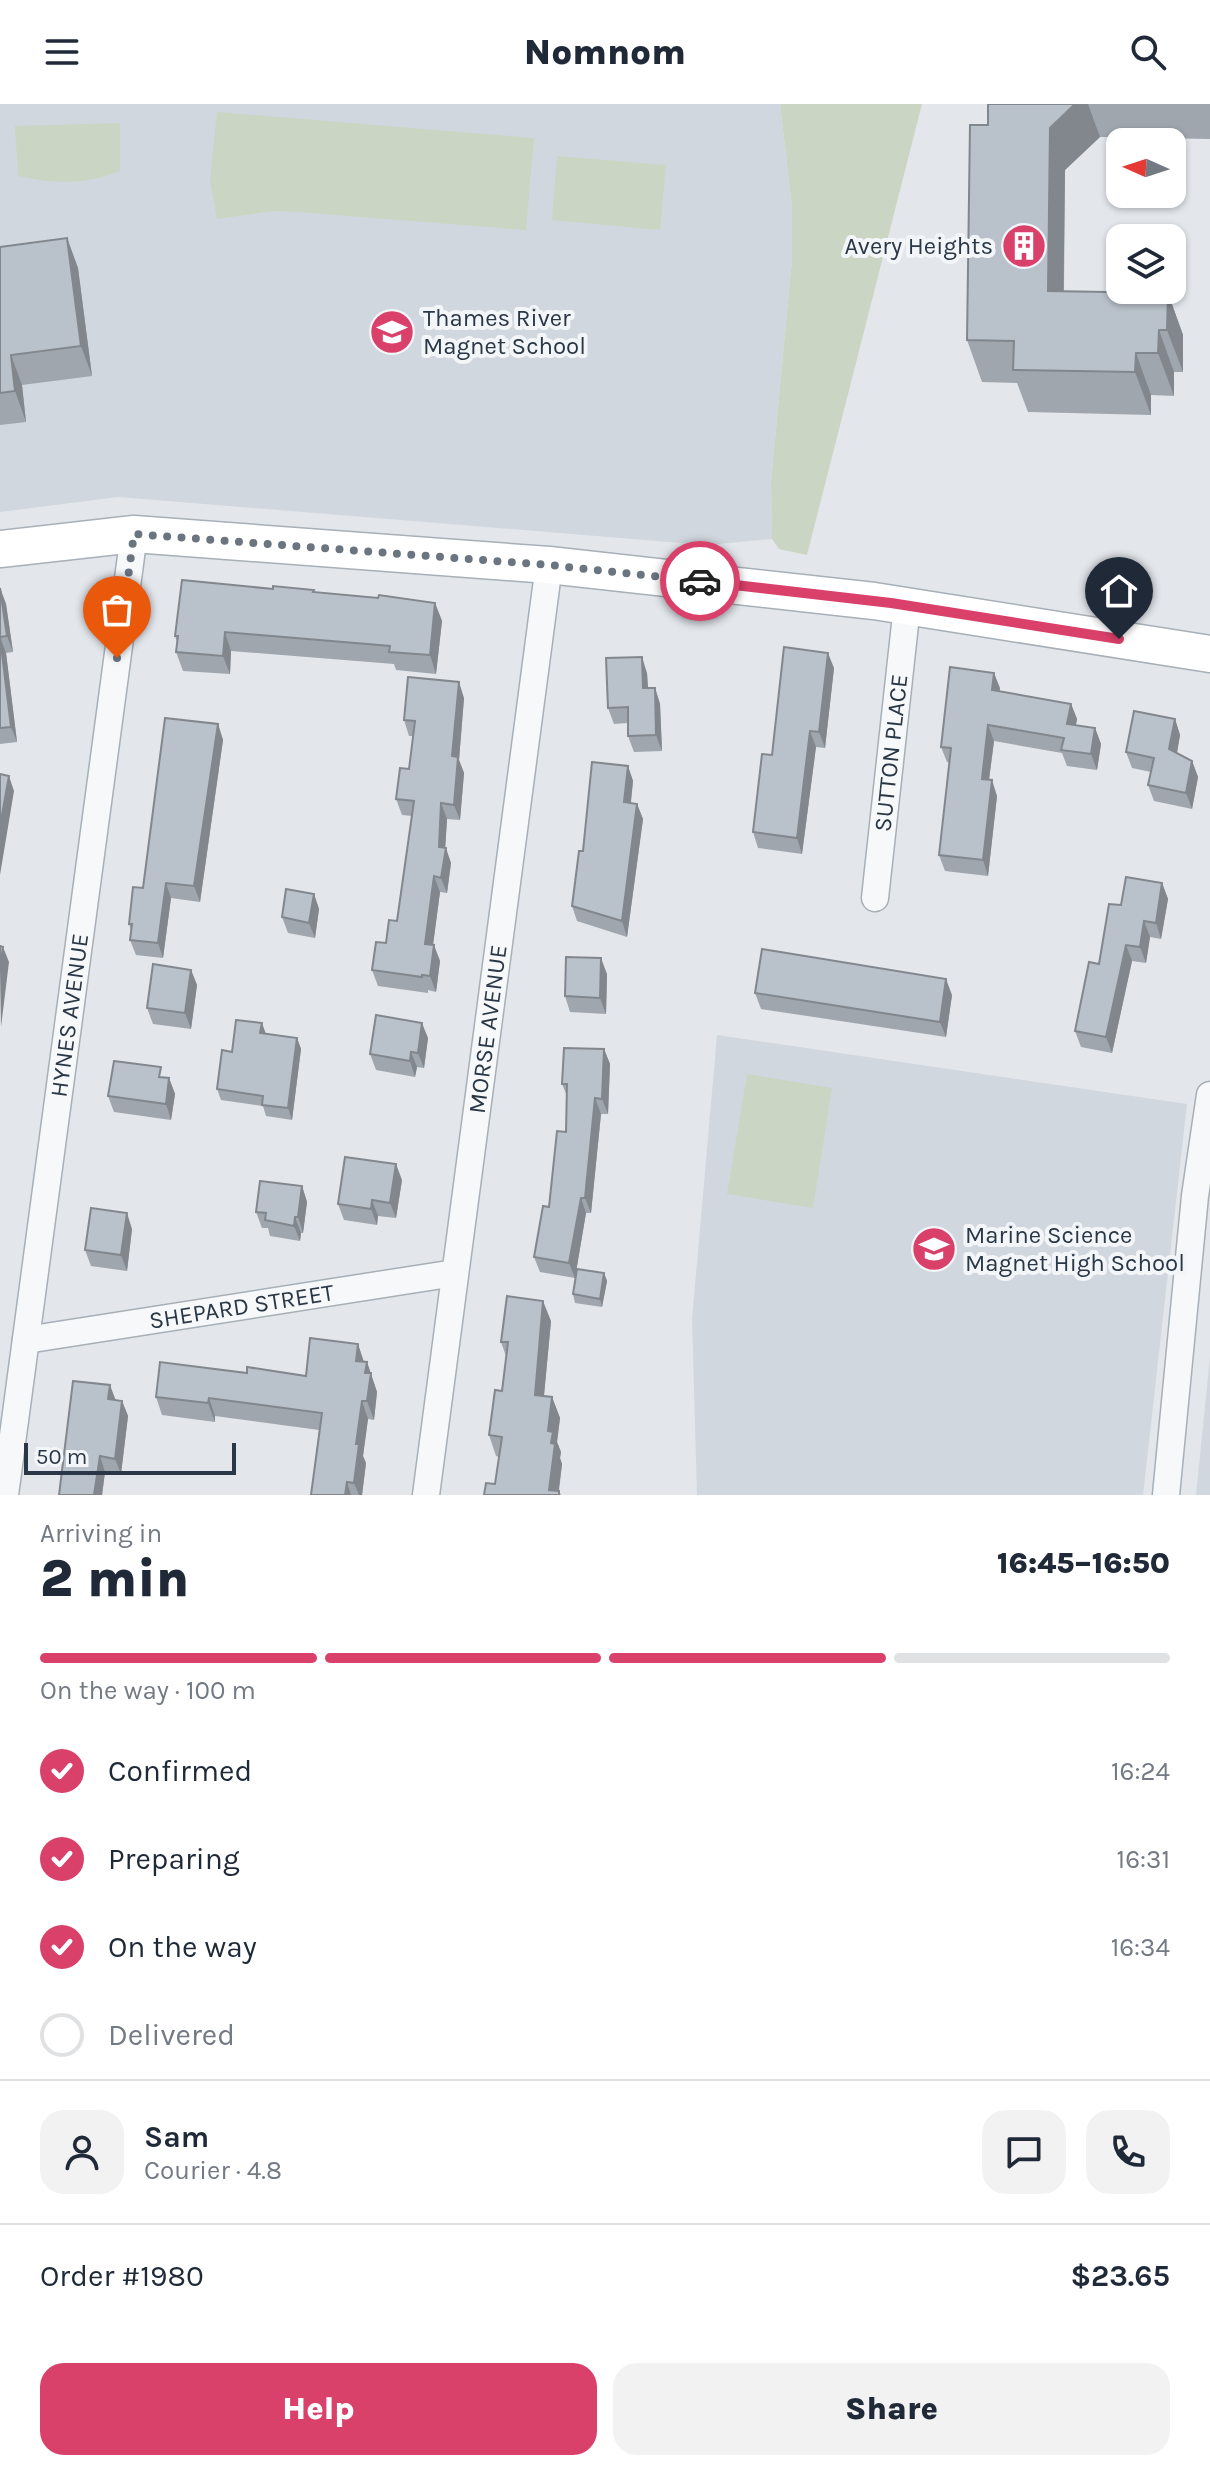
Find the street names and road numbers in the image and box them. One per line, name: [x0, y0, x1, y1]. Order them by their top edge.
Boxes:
street label: SUTTON PLACE: [868, 673, 913, 833]
street label: HYNES AVENUE: [45, 932, 94, 1099]
street label: MORSE AVENUE: [463, 943, 513, 1115]
street label: SHEPARD STREET: [147, 1278, 336, 1335]

